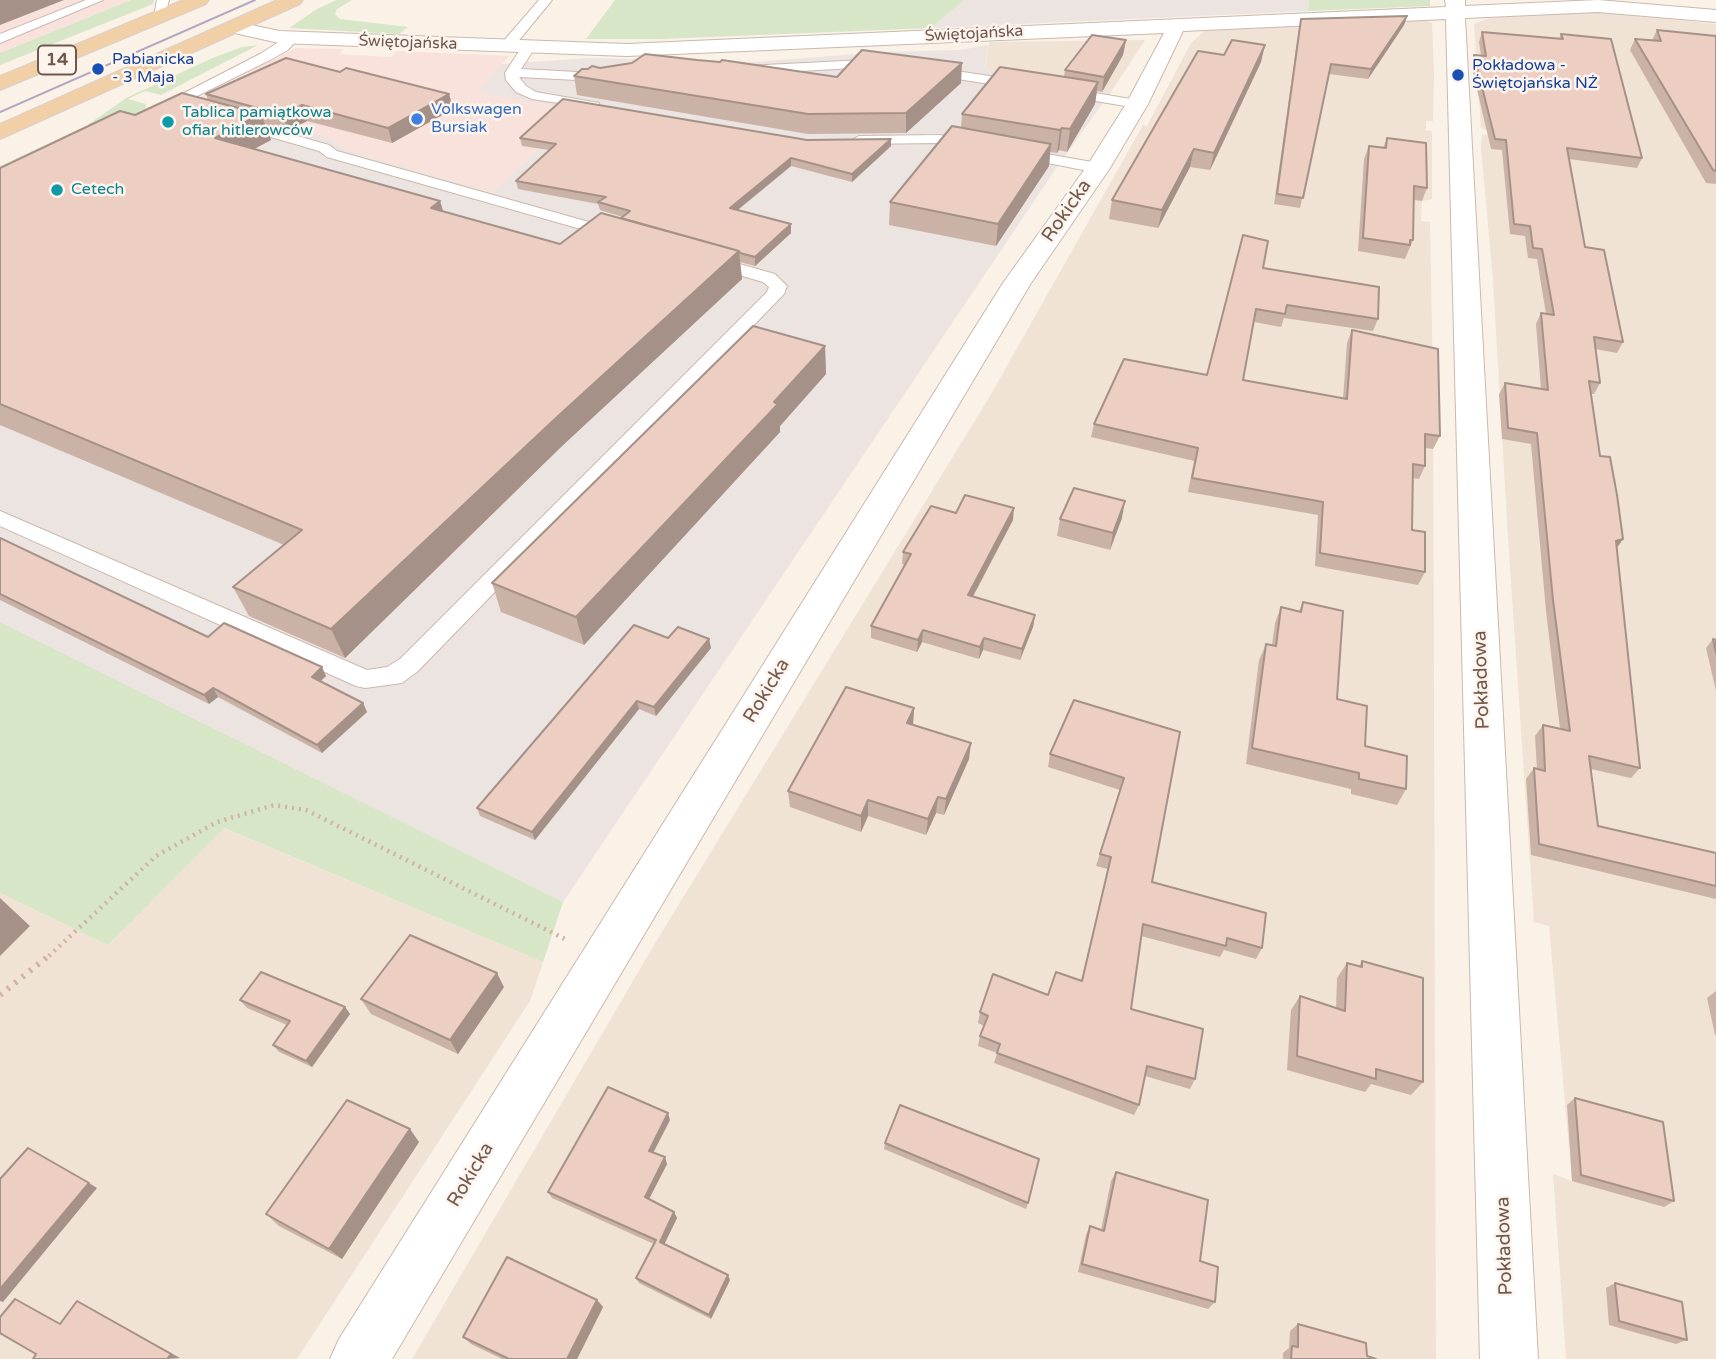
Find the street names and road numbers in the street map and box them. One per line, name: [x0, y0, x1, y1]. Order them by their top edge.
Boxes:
street label: Świętojańska: [924, 22, 1024, 46]
street label: Świętojańska: [358, 32, 458, 54]
road number: 14: [38, 46, 76, 74]
street label: Rokicka: [1037, 175, 1097, 247]
street label: Pokładowa: [1469, 630, 1495, 730]
street label: Rokicka: [739, 655, 795, 727]
street label: Rokicka: [443, 1139, 499, 1211]
street label: Pokładowa: [1492, 1196, 1518, 1296]

